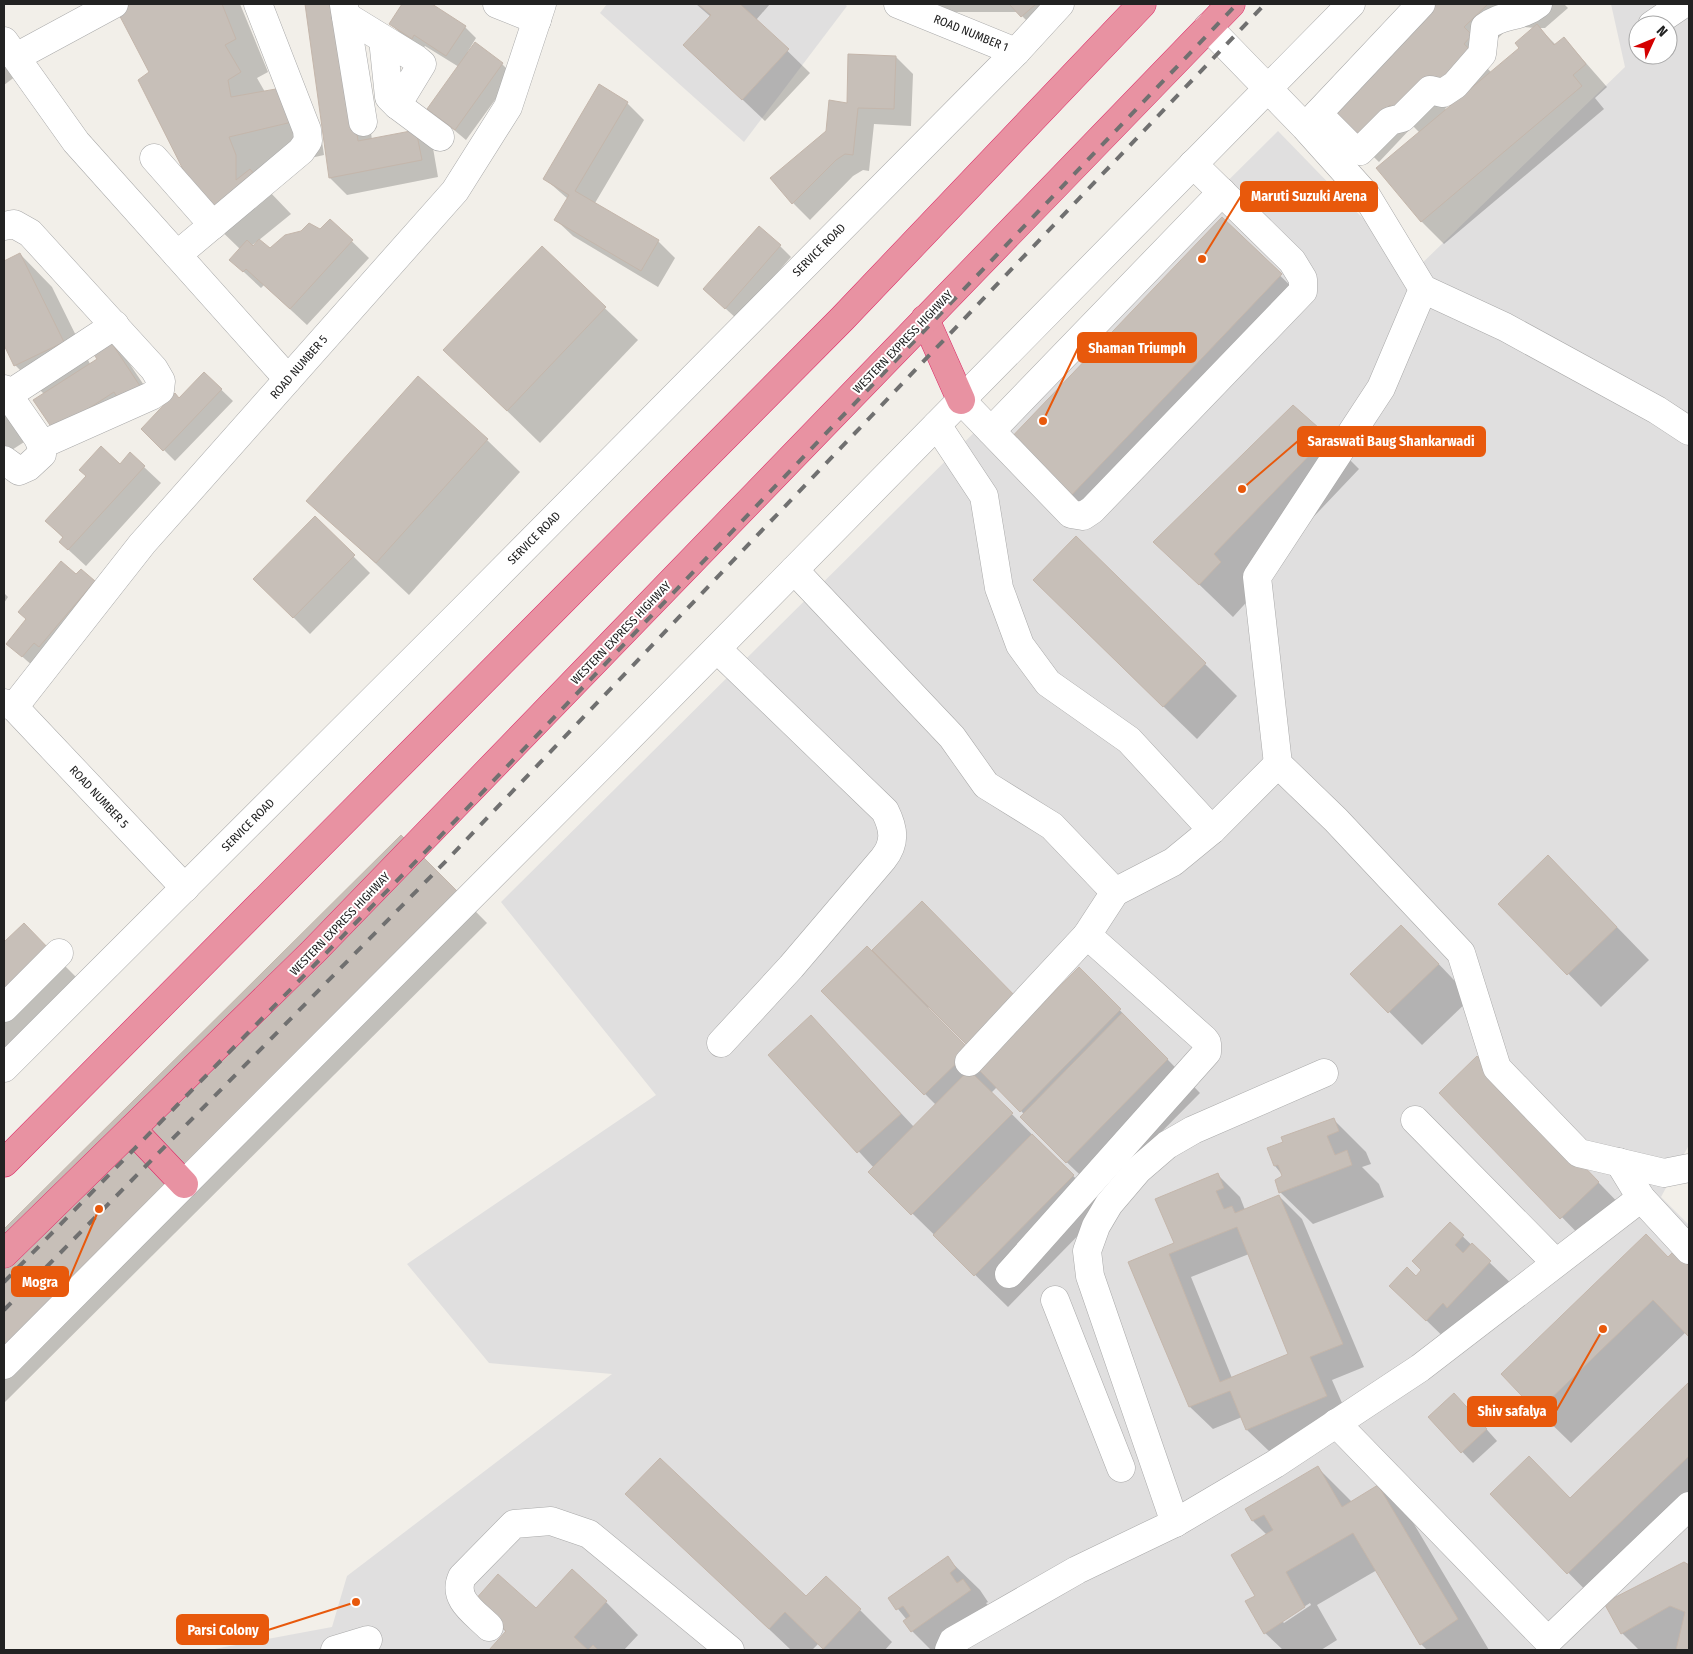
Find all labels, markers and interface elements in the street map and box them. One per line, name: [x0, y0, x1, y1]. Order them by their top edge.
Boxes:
street label: ROAD NUMBER 1: [932, 12, 1010, 54]
north arrow: [1628, 15, 1678, 65]
text: N: [1653, 22, 1671, 40]
callout: Maruti Suzuki Arena: [1241, 182, 1377, 211]
text: Maruti Suzuki Arena: [1251, 188, 1367, 205]
street label: SERVICE ROAD: [790, 221, 848, 279]
street label: WESTERN EXPRESS HIGHWAY: [850, 288, 956, 396]
street label: ROAD NUMBER 5: [268, 332, 331, 402]
callout: Shaman Triumph: [1078, 333, 1196, 362]
text: Shaman Triumph: [1088, 340, 1186, 357]
callout: Saraswati Baug Shankarwadi: [1298, 427, 1485, 456]
text: Saraswati Baug Shankarwadi: [1307, 433, 1475, 450]
street label: SERVICE ROAD: [505, 509, 563, 567]
street label: WESTERN EXPRESS HIGHWAY: [568, 579, 674, 687]
street label: ROAD NUMBER 5: [67, 763, 132, 831]
street label: SERVICE ROAD: [219, 796, 277, 854]
street label: WESTERN EXPRESS HIGHWAY: [287, 870, 393, 978]
callout: Mogra: [12, 1267, 68, 1296]
text: Mogra: [22, 1274, 58, 1291]
callout: Shiv safalya: [1468, 1397, 1556, 1426]
text: Shiv safalya: [1478, 1403, 1546, 1420]
callout: Parsi Colony: [177, 1615, 268, 1644]
text: Parsi Colony: [187, 1622, 259, 1639]

